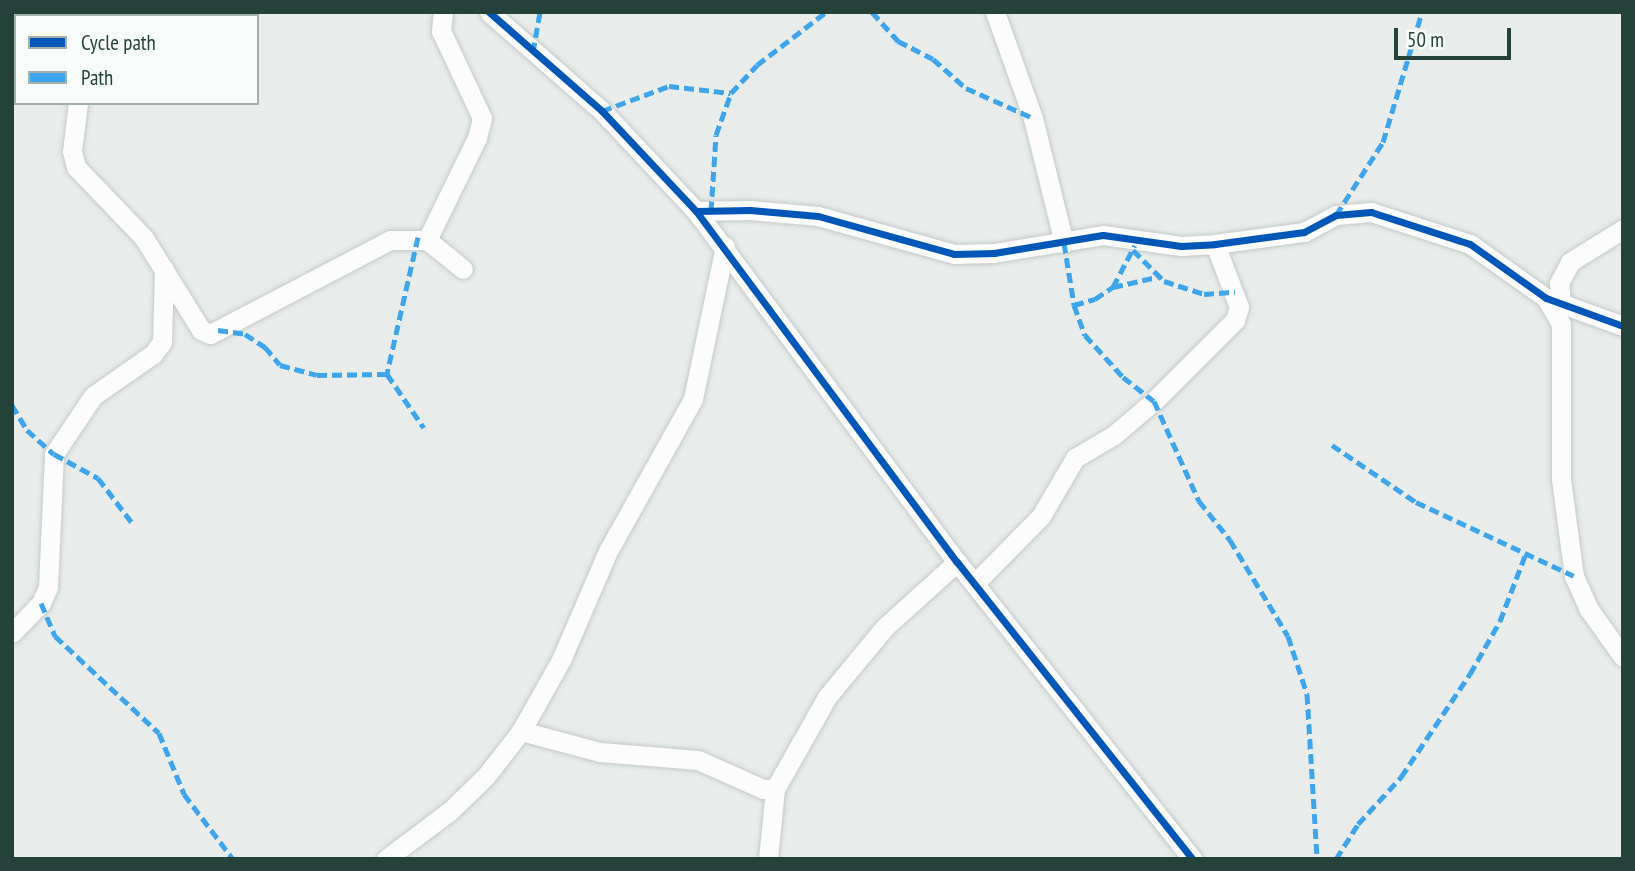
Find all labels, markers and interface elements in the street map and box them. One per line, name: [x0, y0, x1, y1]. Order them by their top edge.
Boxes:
legend: [14, 14, 259, 105]
scale bar: [1397, 14, 1514, 58]
text: 50 m: [1407, 26, 1444, 53]
text: Cycle path: [81, 29, 156, 56]
text: Path: [81, 64, 113, 91]

